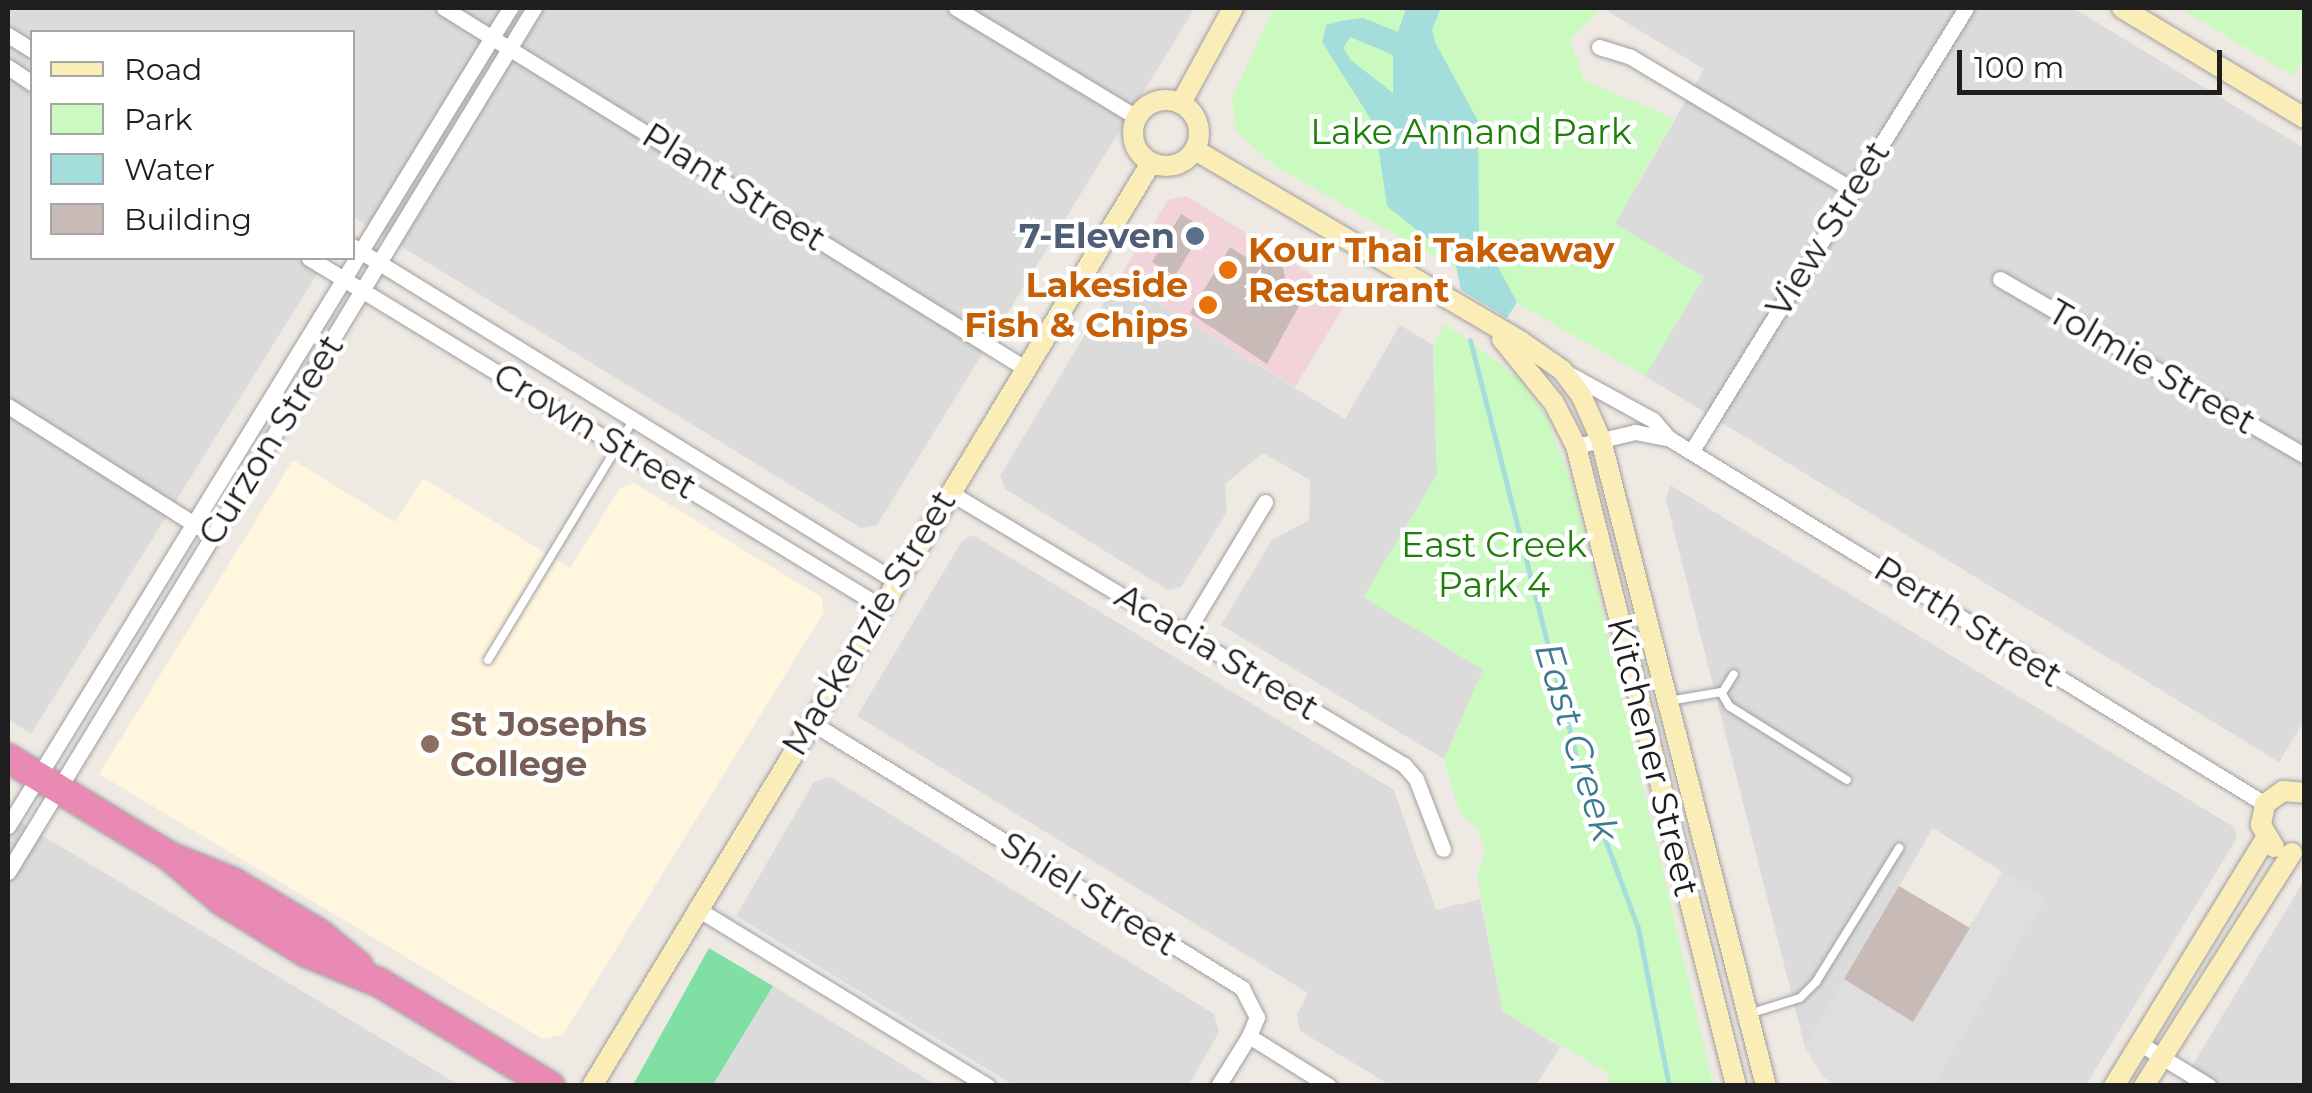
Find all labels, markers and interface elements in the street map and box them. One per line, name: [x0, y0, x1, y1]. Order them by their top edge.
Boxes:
legend: [30, 30, 355, 260]
scale bar: [1962, 30, 2227, 92]
text: 100 m: [1974, 49, 2064, 86]
text: Road: [124, 51, 202, 88]
text: Park: [124, 101, 193, 138]
park label: Lake Annand Park: [1310, 111, 1632, 153]
street label: Plant Street: [635, 114, 833, 260]
street label: View Street: [1757, 133, 1899, 325]
text: Water: [124, 151, 215, 188]
text: Building: [124, 201, 252, 238]
place label: 7-Eleven: [1019, 215, 1175, 257]
marker: 7-Eleven: [1184, 225, 1206, 247]
place label: Kour Thai Takeaway Restaurant: [1248, 229, 1614, 311]
marker: Kour Thai Takeaway Restaurant: [1217, 259, 1239, 281]
place label: Lakeside Fish & Chips: [964, 264, 1188, 346]
street label: Tolmie Street: [2041, 291, 2263, 443]
marker: Lakeside Fish & Chips: [1197, 294, 1219, 316]
street label: Curzon Street: [190, 327, 352, 553]
street label: Crown Street: [486, 354, 704, 508]
street label: Mackenzie Street: [773, 483, 965, 763]
park label: East Creek Park 4: [1401, 524, 1587, 606]
street label: Perth Street: [1866, 548, 2070, 696]
street label: Acacia Street: [1108, 575, 1326, 729]
street label: Kitchener Street: [1598, 613, 1708, 901]
water label: East Creek: [1525, 637, 1629, 847]
place label: St Josephs College: [450, 703, 647, 785]
marker: St Josephs College: [419, 733, 441, 755]
street label: Shiel Street: [993, 823, 1185, 965]

